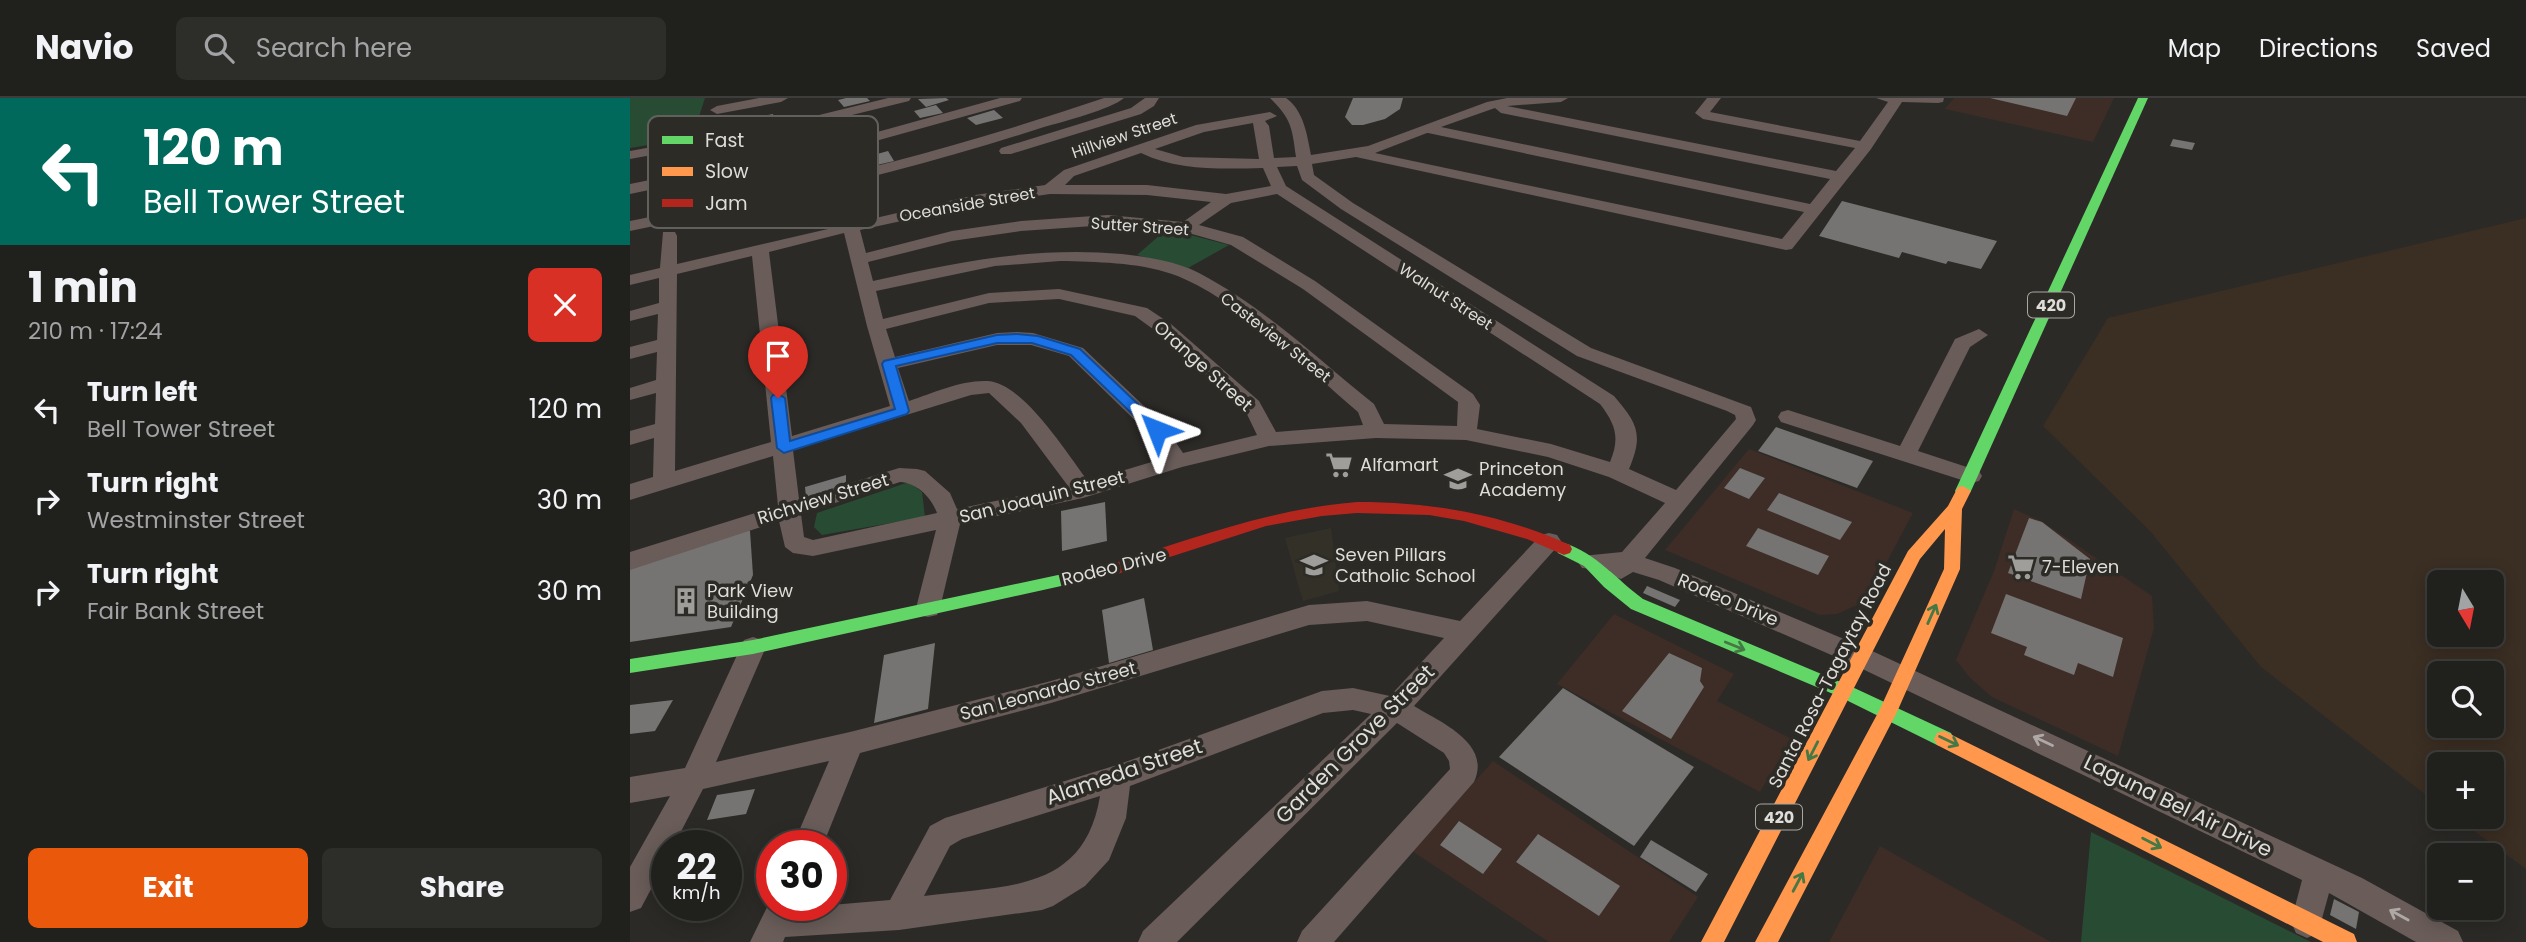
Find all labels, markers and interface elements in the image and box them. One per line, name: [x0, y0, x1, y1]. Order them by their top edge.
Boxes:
search box: [176, 17, 666, 80]
text: Navio: [35, 24, 134, 71]
icon: search: [200, 29, 238, 67]
text: Search here: [256, 30, 412, 66]
text: Map: [2168, 32, 2221, 65]
text: Directions: [2259, 32, 2378, 65]
text: Saved: [2416, 32, 2491, 65]
street label: Hillview Street: [1068, 107, 1180, 164]
text: 120 m: [143, 114, 284, 182]
legend: [648, 116, 878, 228]
icon: left: [28, 126, 119, 217]
text: Fast: [705, 127, 744, 154]
text: Slow: [705, 158, 749, 185]
text: Bell Tower Street: [143, 179, 405, 224]
street label: Oceanside Street: [897, 181, 1037, 228]
text: Jam: [705, 190, 747, 217]
street label: Sutter Street: [1090, 212, 1190, 241]
street label: Walnut Street: [1394, 257, 1497, 336]
text: 1 min: [28, 258, 138, 317]
button: close: [528, 268, 602, 342]
street label: Casteview Street: [1216, 287, 1336, 388]
road number: 420: [2028, 293, 2074, 318]
street label: Orange Street: [1148, 314, 1258, 417]
text: 210 m · 17:24: [28, 315, 163, 347]
pin: [748, 326, 808, 398]
icon: arrive: [759, 337, 797, 375]
text: Turn left: [87, 374, 198, 410]
icon: left: [28, 391, 66, 429]
text: 120 m: [529, 391, 602, 427]
position arrow: [1120, 393, 1194, 467]
text: Bell Tower Street: [87, 413, 275, 445]
supermarket icon: Alfamart: [1324, 450, 1354, 480]
place label: Alfamart: [1360, 452, 1439, 477]
place label: Princeton Academy: [1479, 456, 1566, 502]
street label: San Joaquin Street: [957, 464, 1127, 529]
school or university icon: Princeton Academy: [1443, 464, 1473, 494]
text: Turn right: [87, 465, 219, 501]
street label: Richview Street: [754, 467, 891, 530]
icon: right: [28, 482, 66, 520]
text: 30 m: [537, 482, 602, 518]
text: Westminster Street: [87, 504, 305, 536]
street label: Rodeo Drive: [1059, 541, 1169, 592]
place label: Seven Pillars Catholic School: [1335, 542, 1476, 588]
school or university icon: Seven Pillars Catholic School: [1299, 550, 1329, 580]
supermarket icon: 7-Eleven: [2006, 552, 2036, 582]
place label: 7-Eleven: [2042, 554, 2119, 579]
text: Turn right: [87, 556, 219, 592]
street label: Santa Rosa-Tagaytay Road: [1762, 559, 1897, 792]
street label: Rodeo Drive: [1674, 567, 1782, 632]
north arrow: [2427, 570, 2504, 648]
map controls: [2427, 570, 2504, 920]
icon: right: [28, 573, 66, 611]
text: 30 m: [537, 573, 602, 609]
place label: Park View Building: [707, 578, 793, 624]
building icon: Park View Building: [671, 586, 701, 616]
text: Fair Bank Street: [87, 595, 264, 627]
one-way arrow: [1926, 604, 1939, 626]
one-way arrow: [1724, 640, 1746, 653]
street label: San Leonardo Street: [957, 655, 1139, 726]
street label: Garden Grove Street: [1269, 658, 1441, 830]
button: search: [2427, 661, 2504, 738]
street label: Alameda Street: [1042, 731, 1206, 812]
one-way arrow: [2033, 734, 2054, 748]
one-way arrow: [1938, 735, 1959, 749]
one-way arrow: [1805, 740, 1819, 761]
street label: Laguna Bel Air Drive: [2079, 747, 2277, 864]
button: +: [2427, 752, 2504, 829]
road number: 420: [1756, 804, 1802, 830]
speed limit sign: 30: [756, 830, 847, 921]
one-way arrow: [2142, 837, 2162, 851]
text: 22: [677, 842, 716, 891]
button: −: [2427, 843, 2504, 920]
button: Exit: [28, 848, 308, 928]
button: Share: [322, 848, 602, 928]
one-way arrow: [1792, 872, 1806, 893]
text: km/h: [673, 880, 720, 905]
one-way arrow: [2389, 908, 2410, 921]

